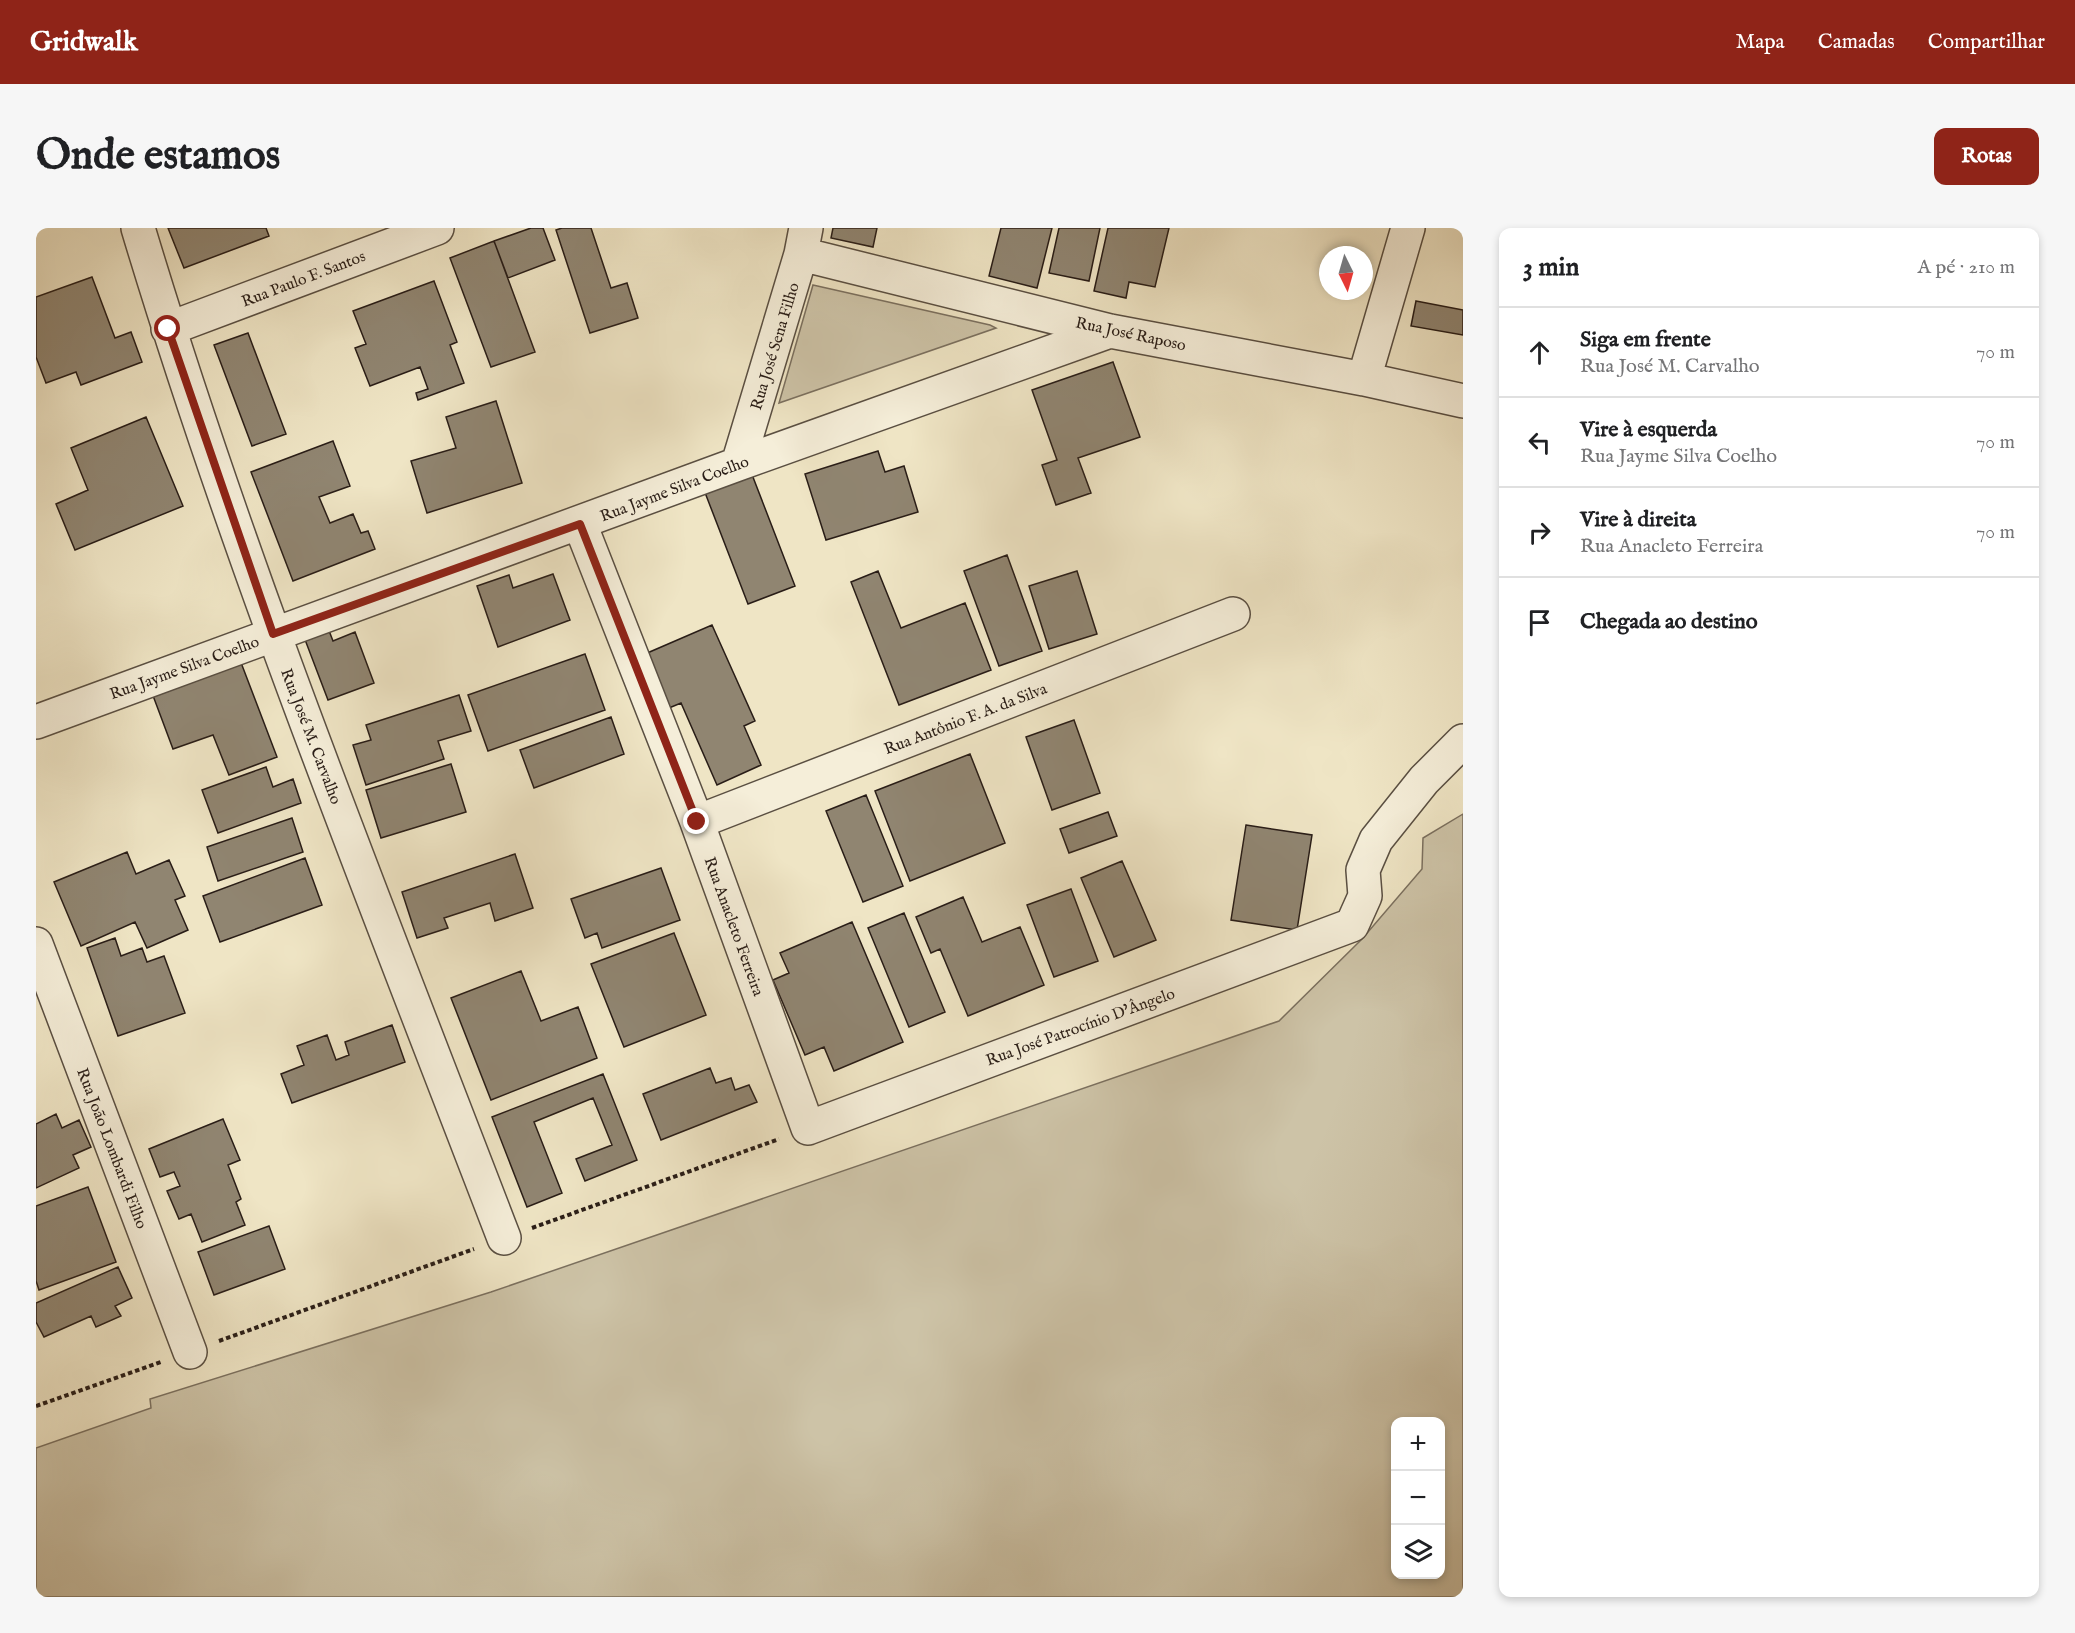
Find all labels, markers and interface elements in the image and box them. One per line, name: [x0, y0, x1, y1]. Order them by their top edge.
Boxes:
text: Gridwalk: [30, 25, 138, 60]
text: Mapa: [1735, 29, 1785, 56]
text: Camadas: [1818, 29, 1895, 56]
text: Compartilhar: [1928, 29, 2045, 56]
button: Rotas: [1934, 128, 2039, 185]
text: Onde estamos: [36, 130, 280, 183]
north arrow: [1319, 246, 1373, 300]
street label: Rua Paulo F. Santos: [239, 247, 369, 313]
text: 3 min: [1523, 251, 1579, 284]
text: A pé · 210 m: [1918, 255, 2015, 280]
street label: Rua José Sena Filho: [747, 280, 805, 413]
street label: Rua José Raposo: [1073, 313, 1188, 357]
route start: [154, 315, 180, 341]
text: Siga em frente: [1580, 326, 1711, 354]
icon: ahead: [1523, 336, 1556, 369]
text: 70 m: [1976, 340, 2015, 365]
text: Rua José M. Carvalho: [1580, 354, 1760, 379]
text: Vire à esquerda: [1580, 416, 1717, 444]
icon: left: [1523, 426, 1556, 459]
text: 70 m: [1976, 430, 2015, 455]
text: Rua Jayme Silva Coelho: [1580, 444, 1777, 469]
street label: Rua Jayme Silva Coelho: [598, 452, 752, 527]
text: Vire à direita: [1580, 506, 1696, 534]
icon: right: [1523, 516, 1556, 549]
text: 70 m: [1976, 520, 2015, 545]
text: Rua Anacleto Ferreira: [1580, 534, 1763, 559]
icon: arrive: [1523, 606, 1556, 639]
text: Chegada ao destino: [1580, 608, 1758, 636]
street label: Rua Jayme Silva Coelho: [107, 632, 263, 705]
street label: Rua José M. Carvalho: [275, 666, 345, 808]
street label: Rua Antônio F. A. da Silva: [881, 680, 1050, 760]
route end: [683, 808, 709, 834]
street label: Rua Anacleto Ferreira: [699, 854, 768, 999]
street label: Rua José Patrocínio D'Ângelo: [983, 982, 1178, 1071]
street label: Rua João Lombardi Filho: [71, 1066, 151, 1232]
map controls: [1391, 1417, 1445, 1579]
button: +: [1391, 1417, 1445, 1471]
button: −: [1391, 1471, 1445, 1525]
button: layers: [1391, 1525, 1445, 1579]

